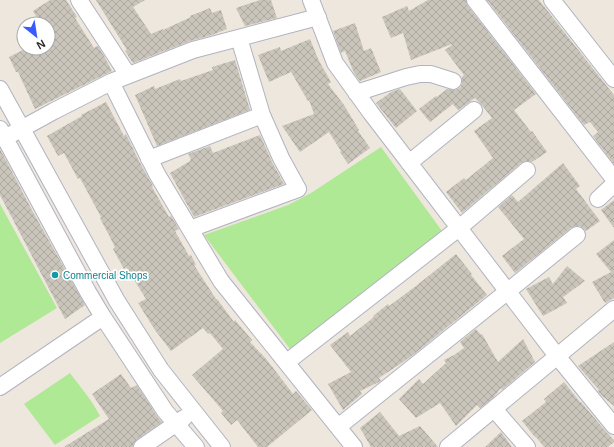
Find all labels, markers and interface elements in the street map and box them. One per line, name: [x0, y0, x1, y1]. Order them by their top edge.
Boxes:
north arrow: [16, 16, 56, 56]
text: N: [35, 37, 47, 52]
marker: Commercial Shops: [50, 270, 60, 280]
place label: Commercial Shops: [63, 270, 147, 281]

